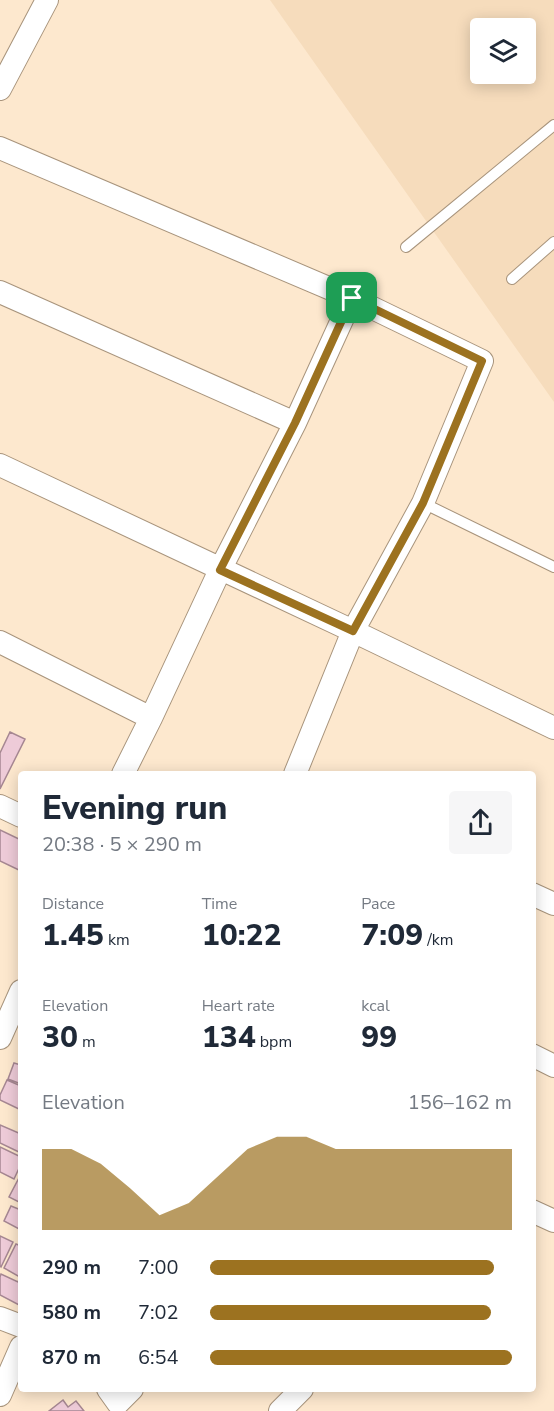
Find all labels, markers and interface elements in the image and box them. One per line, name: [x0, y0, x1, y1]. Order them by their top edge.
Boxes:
map controls: [470, 18, 536, 84]
button: layers: [470, 18, 536, 84]
pin: [326, 272, 377, 323]
icon: arrive: [335, 281, 368, 314]
text: Evening run: [42, 786, 227, 831]
button: share: [449, 791, 512, 854]
text: 20:38 · 5 × 290 m: [42, 831, 202, 858]
text: Distance: [42, 893, 104, 915]
text: Time: [202, 893, 237, 915]
text: Pace: [361, 893, 395, 915]
text: 1.45: [42, 915, 104, 956]
text: 10:22: [202, 915, 281, 956]
text: 7:09: [361, 915, 423, 956]
text: km: [104, 929, 130, 951]
text: /km: [423, 929, 453, 951]
text: Elevation: [42, 995, 108, 1017]
text: Heart rate: [202, 995, 275, 1017]
text: kcal: [361, 995, 390, 1017]
text: 30: [42, 1017, 78, 1058]
text: 134: [202, 1017, 256, 1058]
text: 99: [361, 1017, 397, 1058]
text: m: [78, 1031, 96, 1053]
text: bpm: [256, 1031, 292, 1053]
text: Elevation: [42, 1089, 125, 1116]
text: 156–162 m: [408, 1089, 512, 1116]
text: 290 m: [42, 1254, 101, 1281]
text: 7:00: [138, 1254, 179, 1281]
text: 580 m: [42, 1299, 101, 1326]
text: 7:02: [138, 1299, 179, 1326]
text: 870 m: [42, 1344, 101, 1371]
text: 6:54: [138, 1344, 179, 1371]

